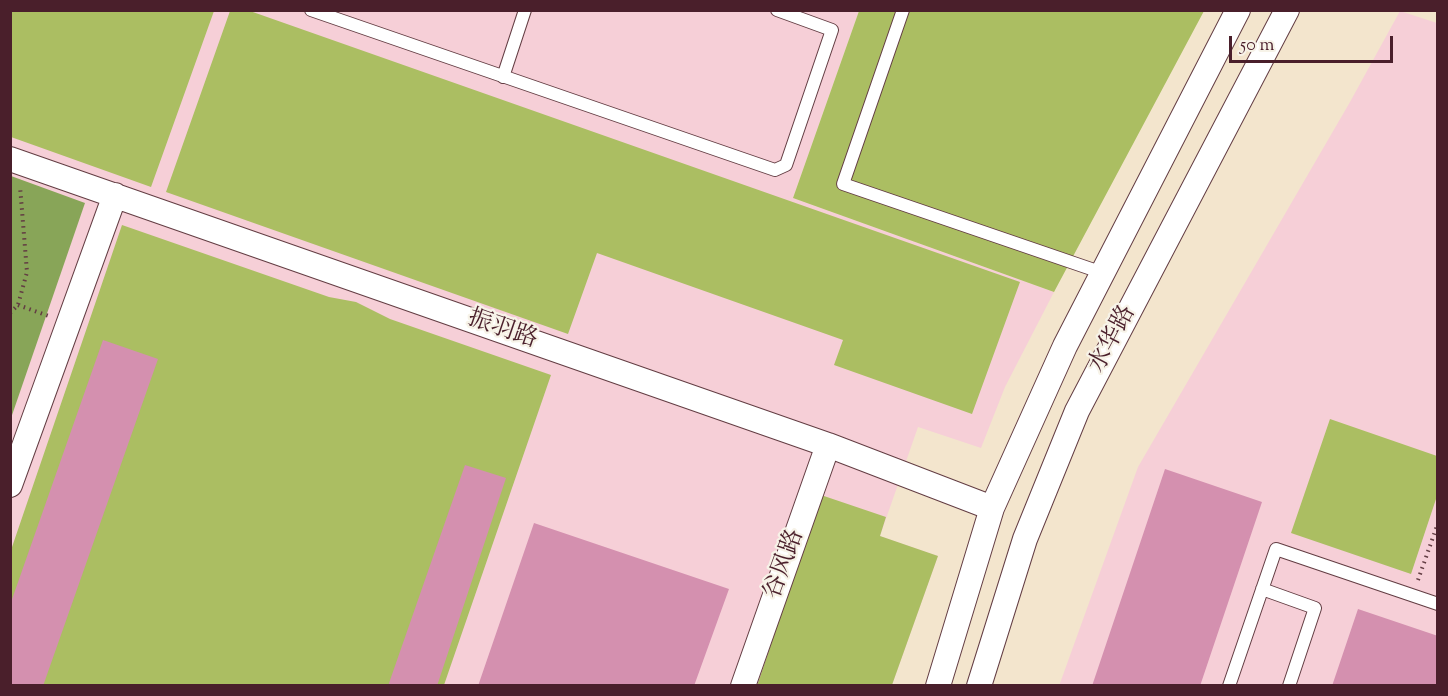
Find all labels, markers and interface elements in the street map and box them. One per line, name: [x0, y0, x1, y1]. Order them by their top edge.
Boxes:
scale bar: [1232, 24, 1396, 62]
text: 50 m: [1240, 33, 1274, 59]
street label: 水华路: [1084, 301, 1144, 379]
street label: 振羽路: [463, 306, 541, 356]
street label: 谷风路: [760, 526, 812, 604]

